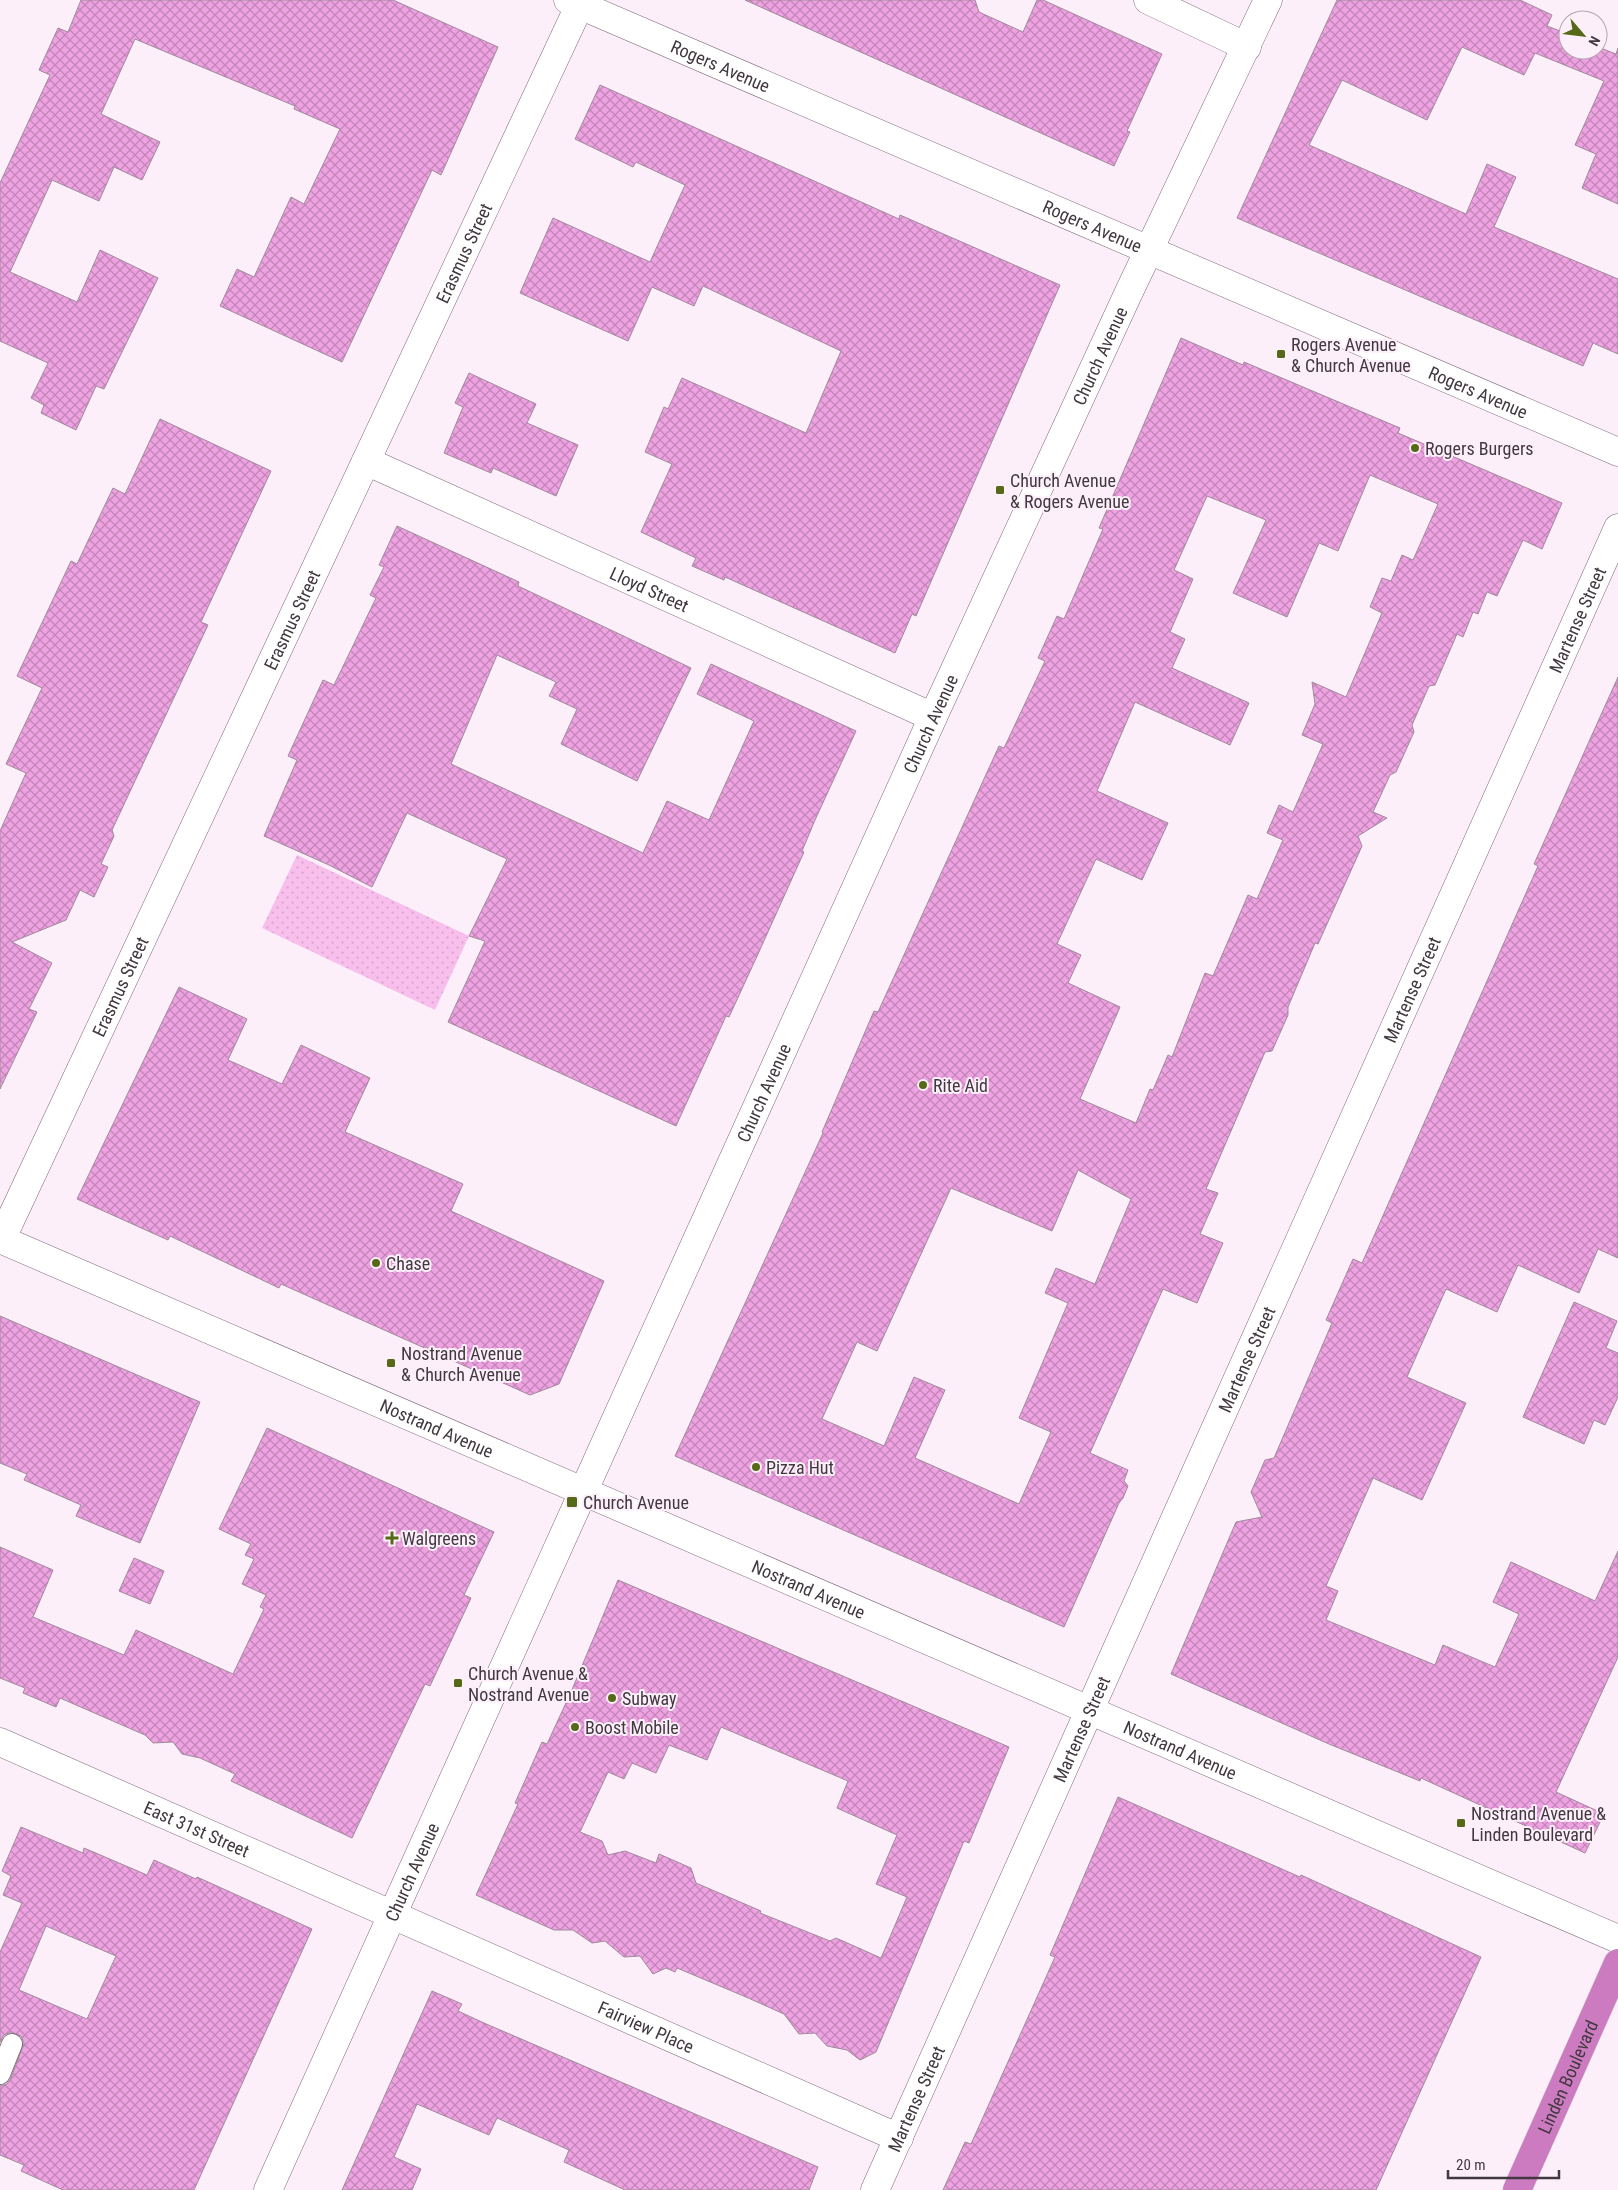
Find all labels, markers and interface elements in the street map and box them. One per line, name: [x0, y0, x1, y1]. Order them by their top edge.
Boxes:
north arrow: [1558, 10, 1608, 60]
text: N: [1585, 34, 1604, 49]
street label: Rogers Avenue: [668, 35, 773, 96]
street label: Rogers Avenue: [1040, 195, 1145, 256]
street label: Erasmus Street: [431, 200, 496, 306]
street label: Church Avenue: [1068, 303, 1131, 408]
place label: Rogers Avenue & Church Avenue: [1291, 334, 1411, 376]
marker: Rogers Avenue & Church Avenue: [1275, 348, 1287, 360]
street label: Rogers Avenue: [1426, 361, 1531, 422]
place label: Rogers Burgers: [1425, 438, 1534, 459]
marker: Rogers Burgers: [1409, 442, 1421, 454]
place label: Church Avenue & Rogers Avenue: [1010, 470, 1129, 512]
marker: Church Avenue & Rogers Avenue: [994, 484, 1006, 496]
street label: Lloyd Street: [607, 562, 692, 616]
street label: Martense Street: [1544, 564, 1610, 676]
street label: Erasmus Street: [259, 566, 324, 673]
street label: Church Avenue: [899, 671, 962, 776]
street label: Erasmus Street: [87, 933, 152, 1040]
street label: Martense Street: [1379, 933, 1444, 1046]
street label: Church Avenue: [732, 1040, 795, 1145]
place label: Rite Aid: [933, 1075, 988, 1096]
marker: Rite Aid: [917, 1079, 929, 1091]
place label: Chase: [386, 1253, 430, 1274]
marker: Chase: [370, 1257, 382, 1269]
street label: Martense Street: [1214, 1303, 1279, 1415]
place label: Nostrand Avenue & Church Avenue: [401, 1343, 522, 1385]
marker: Nostrand Avenue & Church Avenue: [385, 1357, 397, 1369]
street label: Nostrand Avenue: [377, 1394, 497, 1462]
place label: Pizza Hut: [766, 1457, 834, 1478]
marker: Pizza Hut: [750, 1461, 762, 1473]
place label: Church Avenue: [583, 1492, 689, 1513]
marker: Church Avenue: [565, 1495, 579, 1509]
place label: Walgreens: [402, 1528, 476, 1549]
marker: Walgreens: [386, 1532, 398, 1544]
street label: Nostrand Avenue: [749, 1555, 868, 1623]
place label: Church Avenue & Nostrand Avenue: [468, 1663, 589, 1705]
street label: Martense Street: [1048, 1673, 1114, 1785]
marker: Church Avenue & Nostrand Avenue: [452, 1677, 464, 1689]
place label: Subway: [622, 1688, 677, 1709]
marker: Subway: [606, 1692, 618, 1704]
street label: Nostrand Avenue: [1121, 1716, 1240, 1783]
place label: Boost Mobile: [585, 1717, 679, 1738]
marker: Boost Mobile: [569, 1721, 581, 1733]
street label: East 31st Street: [141, 1796, 253, 1861]
place label: Nostrand Avenue & Linden Boulevard: [1471, 1803, 1606, 1845]
marker: Nostrand Avenue & Linden Boulevard: [1455, 1817, 1467, 1829]
street label: Church Avenue: [380, 1819, 443, 1925]
street label: Fairview Place: [595, 1996, 697, 2057]
street label: Linden Boulevard: [1533, 2017, 1602, 2137]
street label: Martense Street: [883, 2043, 949, 2155]
scale bar: [1448, 2148, 1559, 2180]
text: 20 m: [1456, 2156, 1486, 2174]

